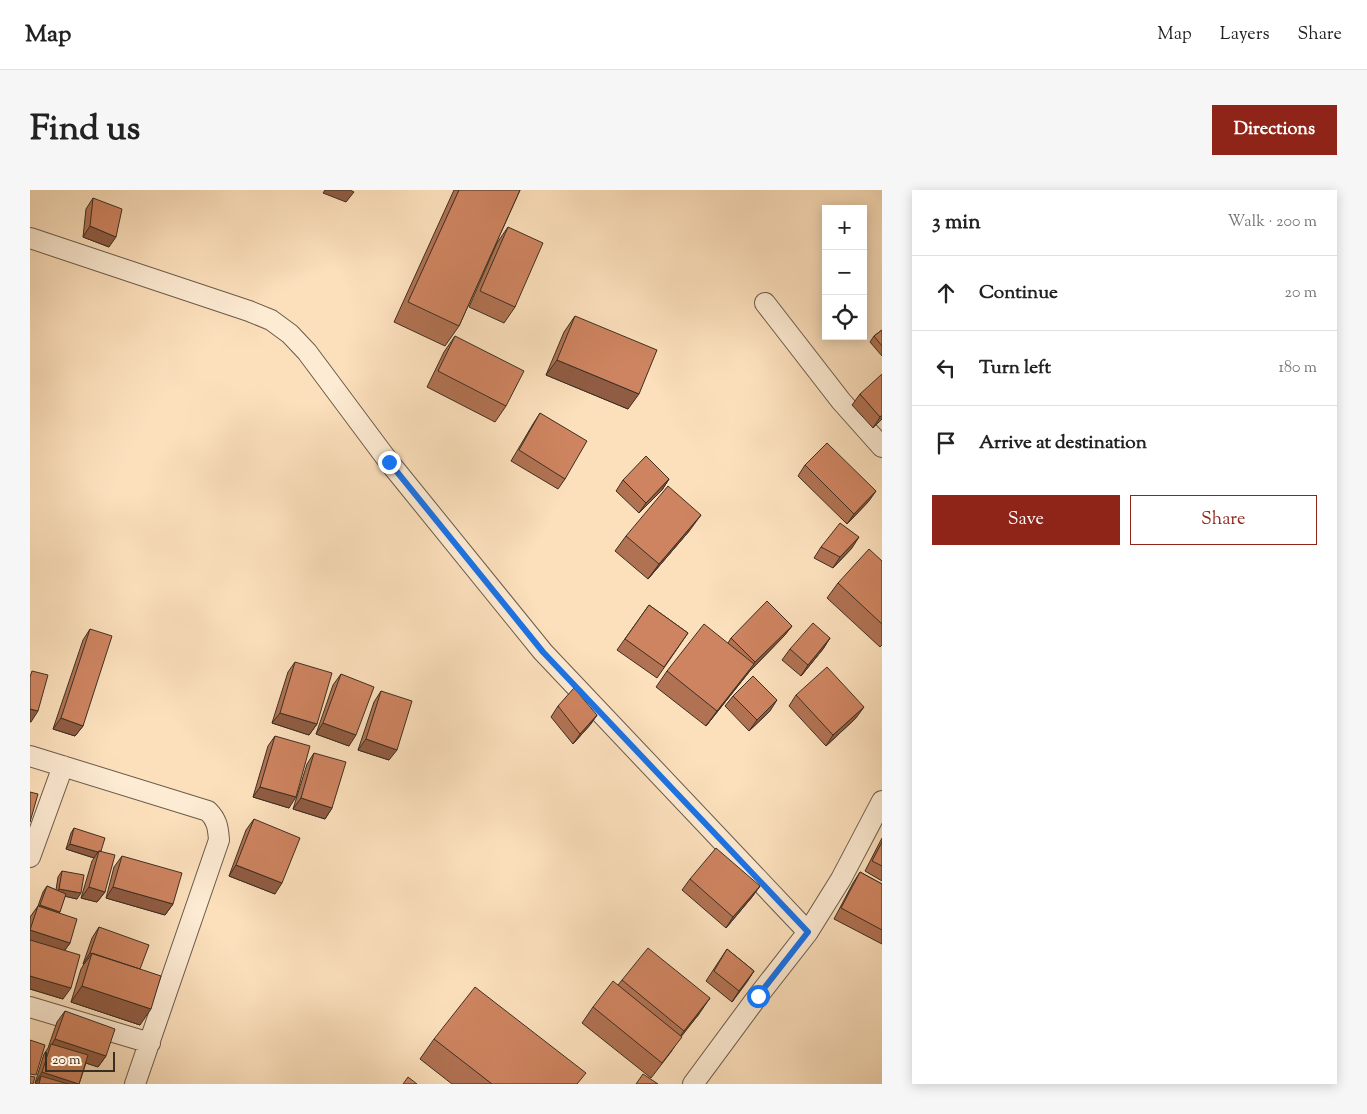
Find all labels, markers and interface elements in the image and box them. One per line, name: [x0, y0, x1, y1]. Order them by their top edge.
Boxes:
text: Map: [25, 18, 71, 52]
text: Map: [1157, 22, 1192, 48]
text: Layers: [1220, 22, 1270, 48]
text: Share: [1298, 22, 1342, 48]
text: Find us: [30, 105, 140, 156]
button: Directions: [1212, 105, 1337, 155]
map controls: [822, 205, 867, 340]
button: +: [822, 205, 867, 250]
text: 3 min: [932, 208, 981, 238]
text: Walk · 200 m: [1228, 211, 1317, 234]
button: −: [822, 250, 867, 295]
icon: ahead: [932, 279, 960, 307]
text: Continue: [979, 280, 1058, 307]
text: 20 m: [1284, 282, 1317, 305]
button: locate: [822, 295, 867, 340]
icon: left: [932, 354, 960, 382]
text: Turn left: [979, 355, 1051, 382]
text: 180 m: [1278, 357, 1317, 380]
icon: arrive: [932, 429, 960, 457]
text: Arrive at destination: [979, 430, 1147, 457]
route end: [378, 451, 401, 474]
button: Save: [932, 495, 1120, 545]
button: Share: [1130, 495, 1317, 545]
route start: [747, 985, 770, 1008]
scale bar: [45, 1049, 115, 1072]
text: 20 m: [52, 1051, 81, 1071]

